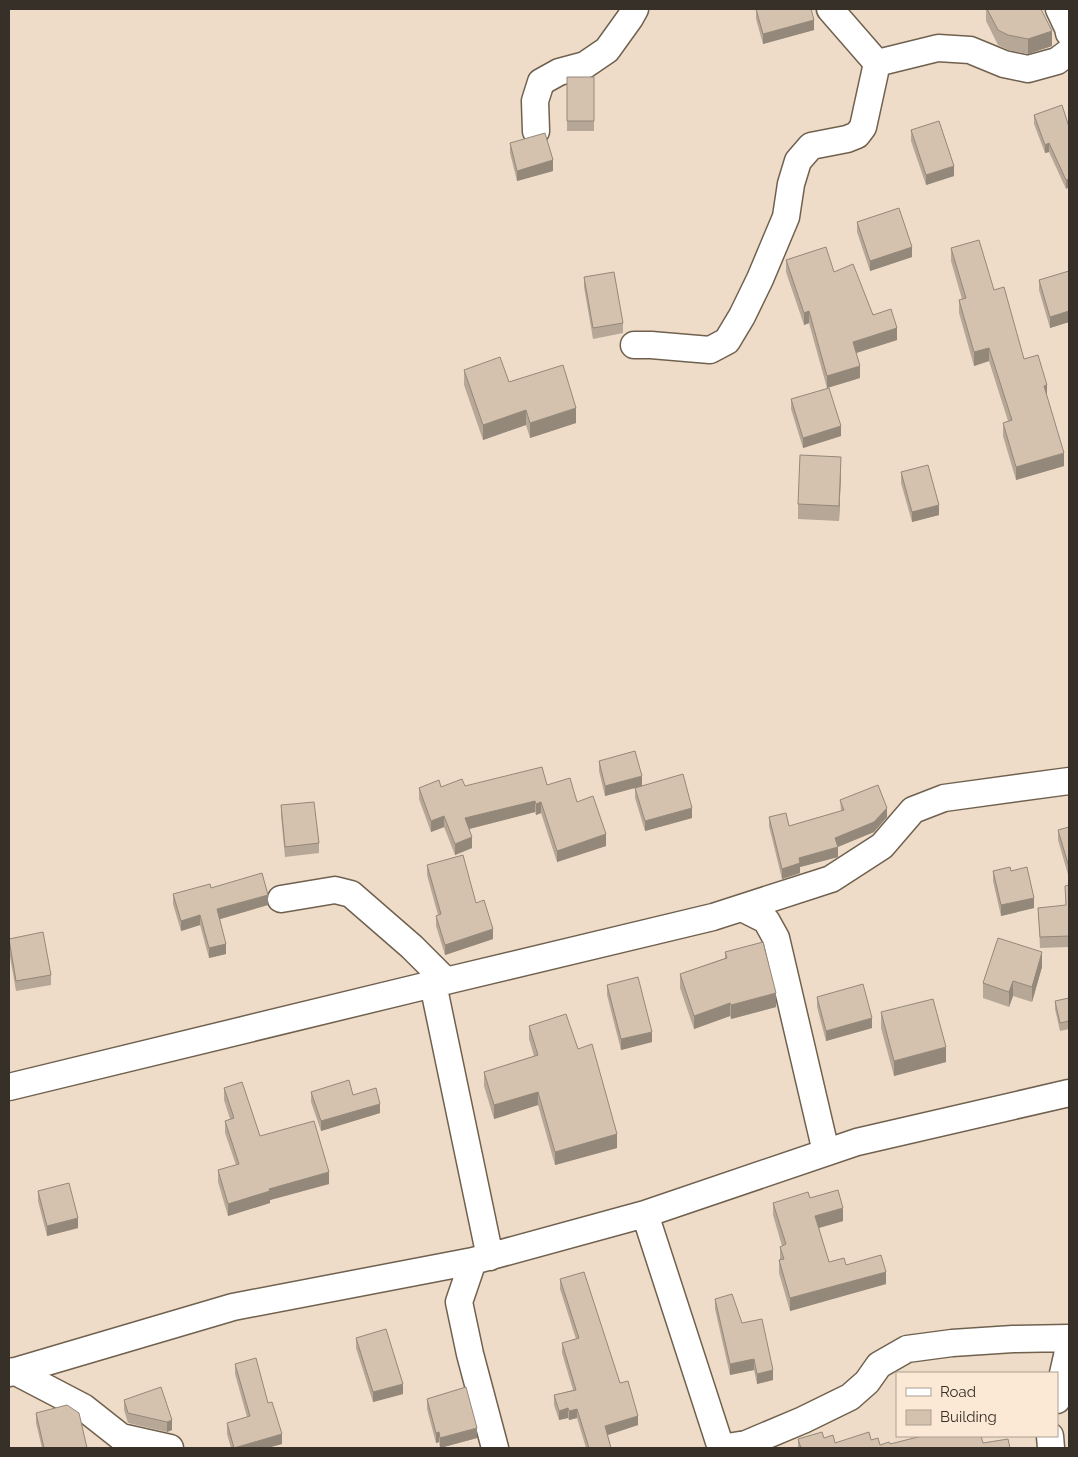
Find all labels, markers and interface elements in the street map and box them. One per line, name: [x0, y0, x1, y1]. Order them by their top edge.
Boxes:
legend: [896, 1372, 1058, 1437]
text: Road: [940, 1383, 976, 1401]
text: Building: [940, 1408, 997, 1426]

